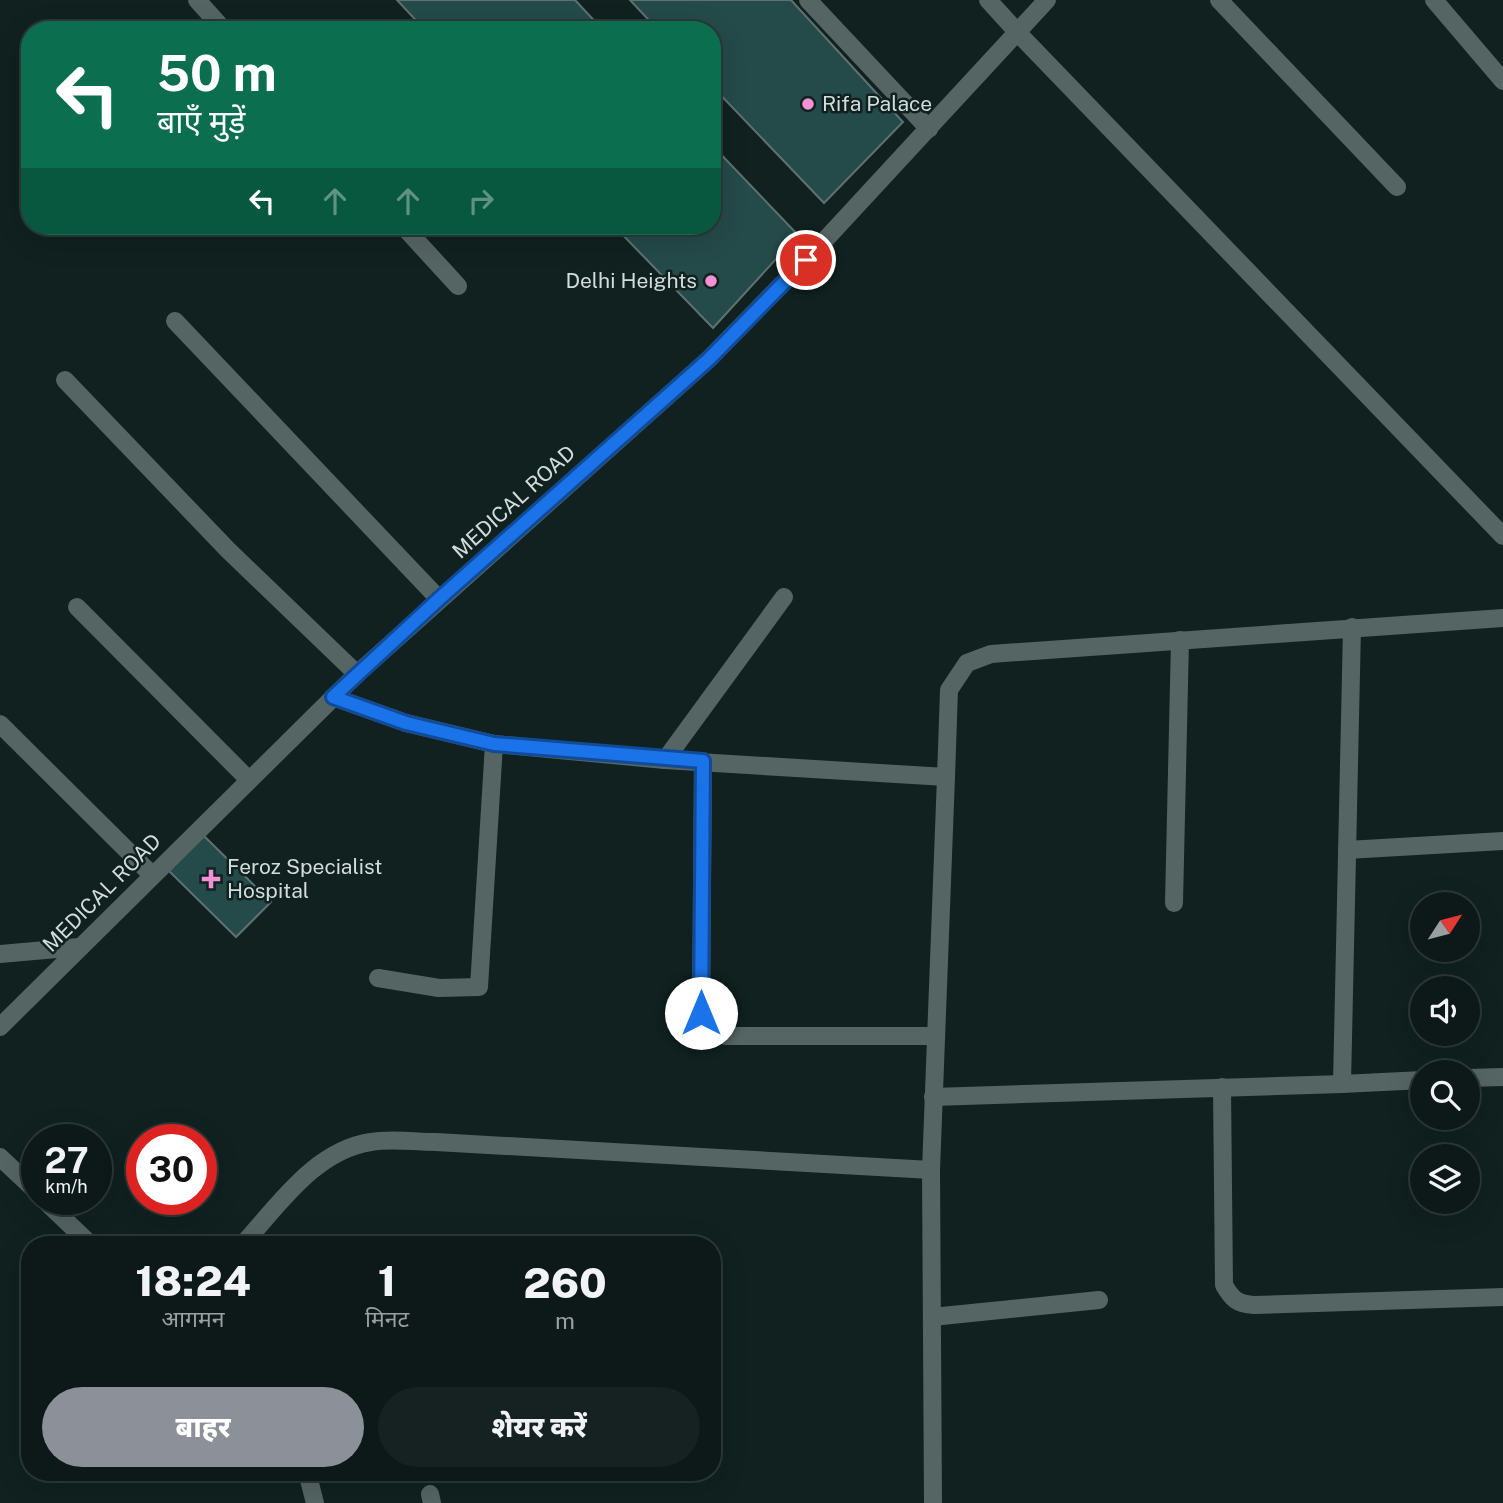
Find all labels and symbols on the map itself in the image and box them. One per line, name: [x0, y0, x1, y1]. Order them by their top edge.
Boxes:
place label: Rifa Palace: [822, 91, 932, 116]
marker: Rifa Palace: [800, 96, 816, 112]
pin: [776, 230, 836, 290]
place label: Delhi Heights: [565, 268, 697, 293]
marker: Delhi Heights: [703, 273, 719, 289]
street label: MEDICAL ROAD: [447, 440, 580, 563]
street label: MEDICAL ROAD: [37, 828, 166, 957]
place label: Feroz Specialist Hospital: [227, 854, 382, 903]
marker: Feroz Specialist Hospital: [201, 869, 221, 889]
north arrow: [1410, 892, 1480, 962]
position arrow: [664, 976, 738, 1050]
speed limit sign: 30: [126, 1124, 217, 1215]

